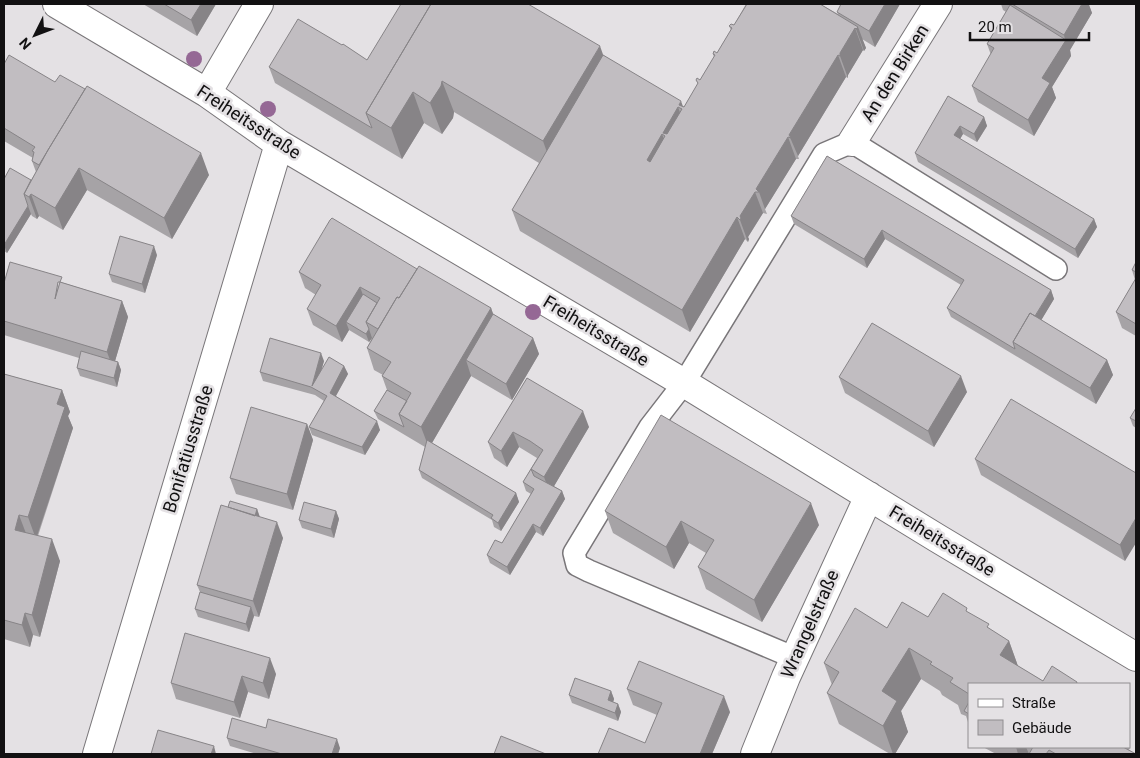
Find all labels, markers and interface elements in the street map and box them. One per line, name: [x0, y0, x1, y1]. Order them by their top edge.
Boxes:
north arrow: [10, 10, 60, 60]
scale bar: [970, 10, 1089, 42]
text: 20 m: [978, 18, 1012, 36]
street label: An den Birken: [856, 20, 933, 125]
text: N: [16, 35, 35, 53]
street label: Freiheitsstraße: [193, 80, 305, 163]
street label: Freiheitsstraße: [540, 291, 653, 370]
street label: Bonifatiusstraße: [158, 383, 217, 515]
street label: Freiheitsstraße: [886, 501, 999, 580]
street label: Wrangelstraße: [776, 566, 843, 681]
legend: [968, 683, 1130, 748]
text: Straße: [1012, 694, 1056, 712]
text: Gebäude: [1012, 719, 1071, 737]

